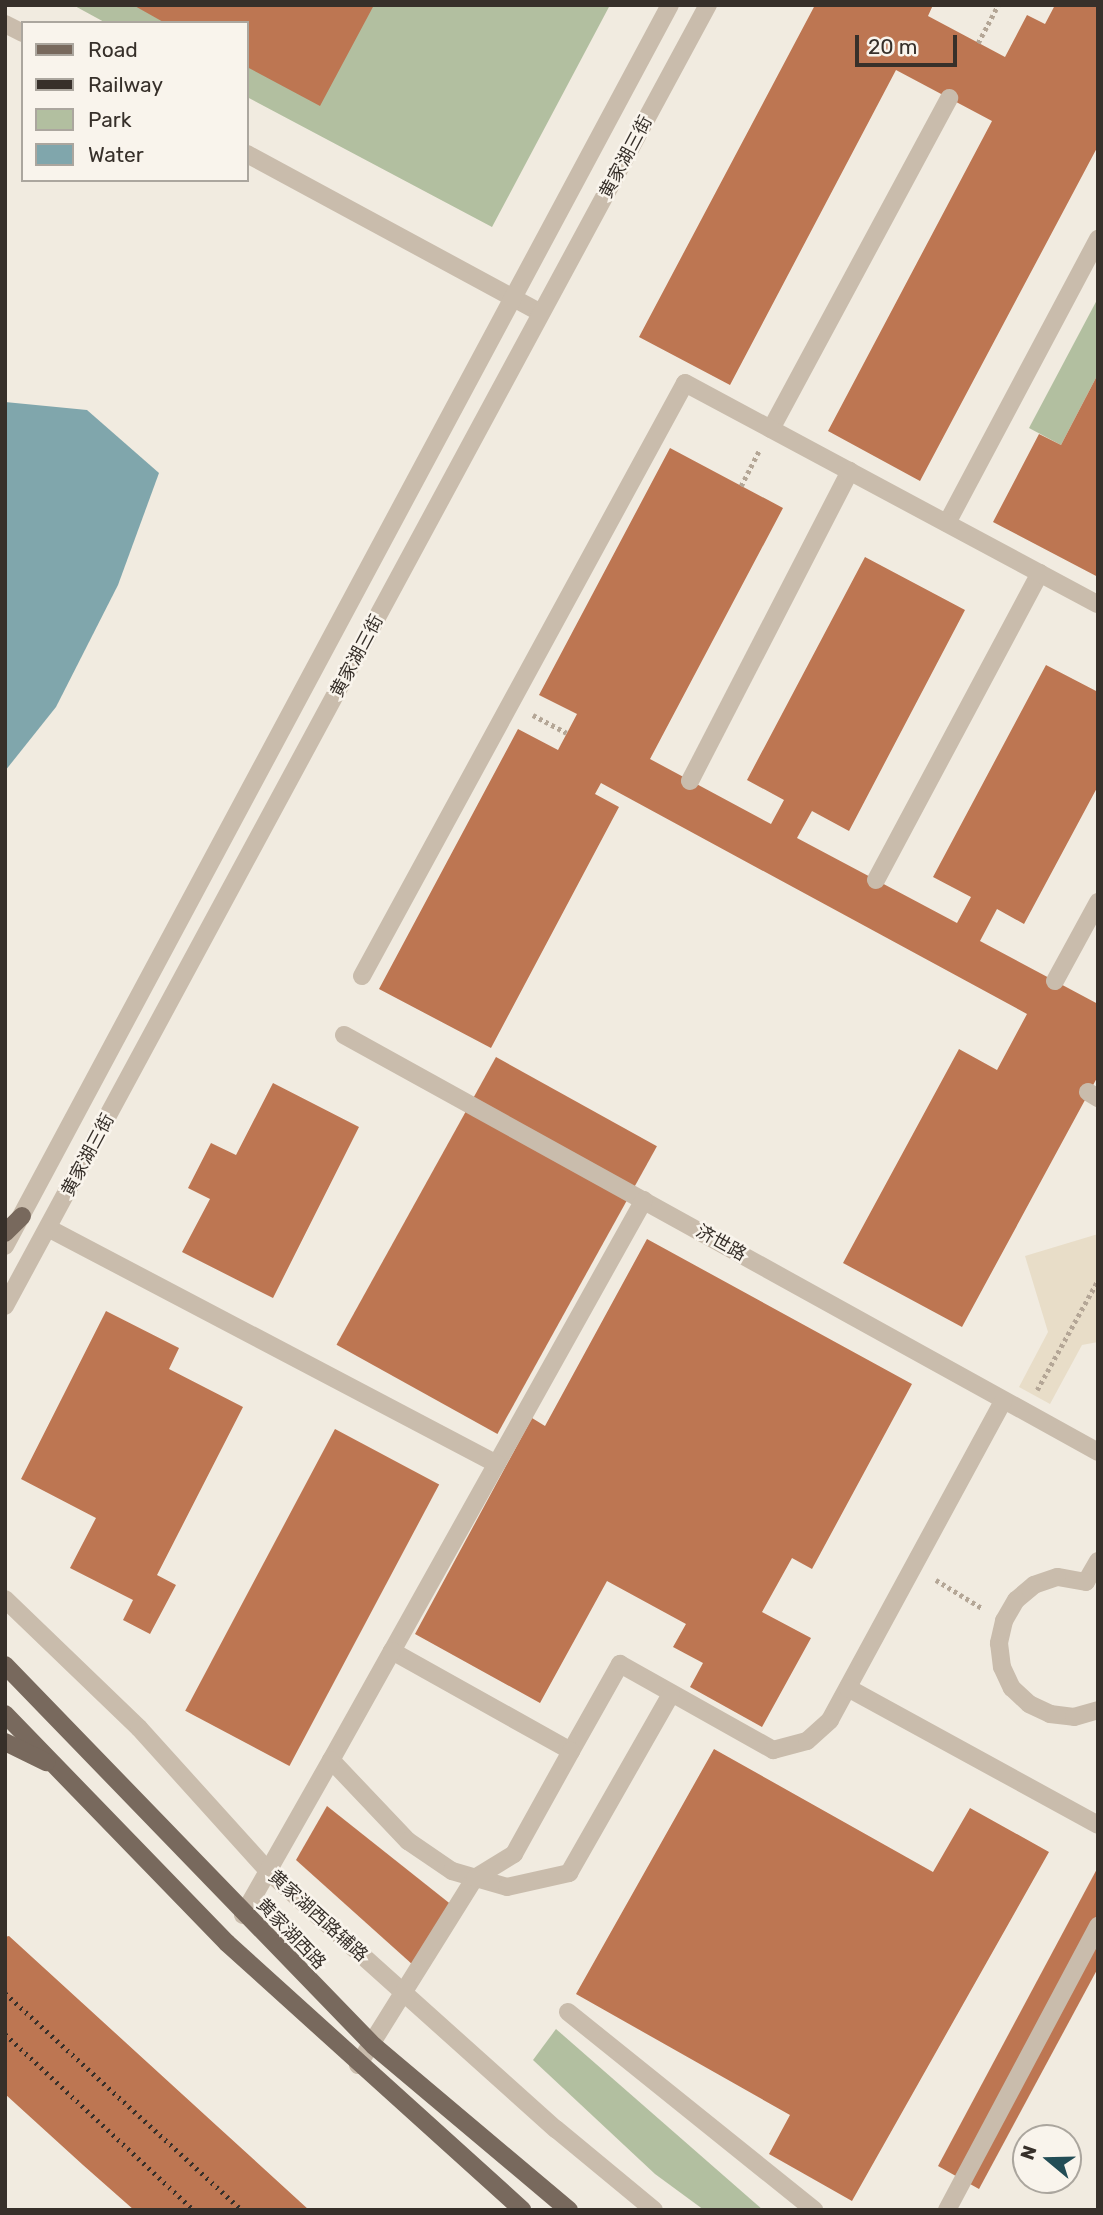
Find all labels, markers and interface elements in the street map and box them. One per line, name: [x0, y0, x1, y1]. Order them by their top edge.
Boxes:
legend: [21, 21, 248, 182]
scale bar: [858, 21, 960, 65]
text: 20 m: [868, 34, 917, 59]
text: Road: [88, 37, 138, 62]
text: Railway: [88, 72, 163, 97]
text: Park: [88, 107, 132, 132]
street label: 黄家湖三街: [595, 112, 657, 202]
text: Water: [88, 142, 144, 167]
street label: 黄家湖三街: [326, 611, 388, 701]
street label: 黄家湖三街: [57, 1110, 119, 1200]
street label: 济世路: [692, 1220, 750, 1266]
street label: 黄家湖西路辅路: [264, 1866, 372, 1966]
street label: 黄家湖西路: [252, 1894, 330, 1974]
north arrow: [1012, 2124, 1082, 2194]
text: N: [1015, 2142, 1042, 2163]

